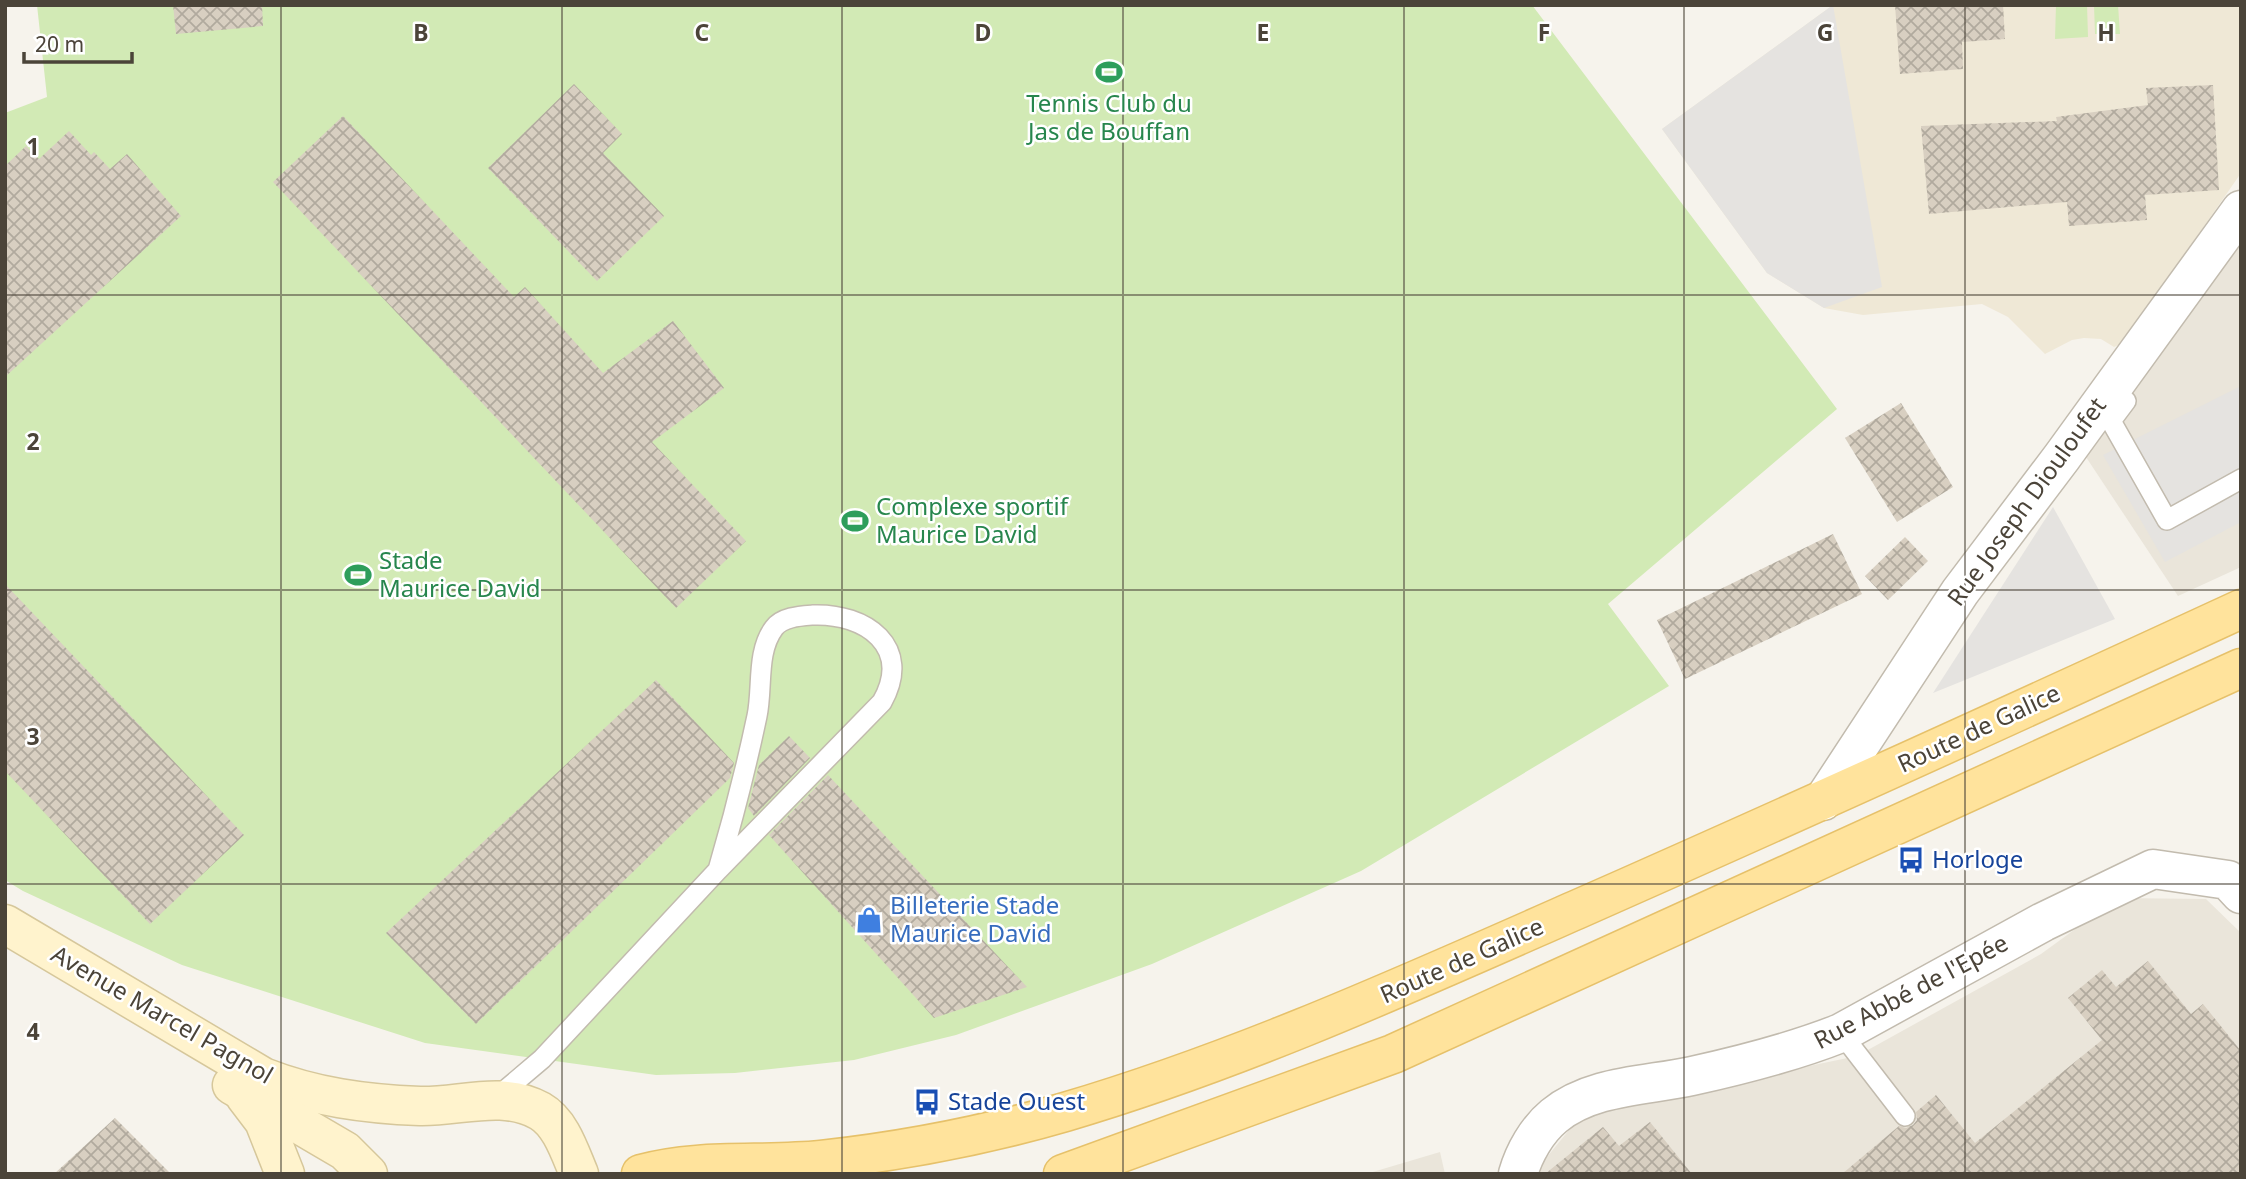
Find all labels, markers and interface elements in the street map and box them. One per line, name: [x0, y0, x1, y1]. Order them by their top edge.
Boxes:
text: B: [413, 16, 429, 48]
text: C: [695, 16, 710, 48]
text: D: [975, 16, 991, 48]
text: E: [1257, 16, 1269, 48]
text: F: [1538, 16, 1550, 48]
text: G: [1817, 16, 1833, 48]
text: H: [2097, 16, 2115, 48]
scale bar: [24, 21, 133, 65]
text: 20 m: [35, 30, 84, 58]
sports icon: Tennis Club du Jas de Bouffan: [1094, 57, 1124, 87]
place label: Tennis Club du Jas de Bouffan: [1026, 86, 1192, 147]
text: 1: [26, 130, 40, 162]
street label: Rue Joseph Diouloufet: [1939, 390, 2113, 612]
text: 2: [26, 425, 40, 457]
place label: Complexe sportif Maurice David: [876, 489, 1070, 550]
sports icon: Complexe sportif Maurice David: [840, 506, 870, 536]
place label: Stade Maurice David: [379, 543, 541, 604]
sports icon: Stade Maurice David: [343, 560, 373, 590]
street label: Route de Galice: [1892, 676, 2065, 780]
text: 3: [26, 720, 40, 752]
place label: Horloge: [1932, 842, 2023, 875]
bus stop icon: Horloge: [1896, 845, 1926, 875]
place label: Billeterie Stade Maurice David: [890, 888, 1059, 949]
shop icon: Billeterie Stade Maurice David: [854, 905, 884, 935]
street label: Route de Galice: [1374, 909, 1548, 1010]
street label: Rue Abbé de l'Epée: [1807, 926, 2013, 1056]
street label: Avenue Marcel Pagnol: [46, 937, 280, 1091]
text: 4: [26, 1015, 40, 1047]
place label: Stade Ouest: [948, 1084, 1085, 1117]
bus stop icon: Stade Ouest: [912, 1087, 942, 1117]

